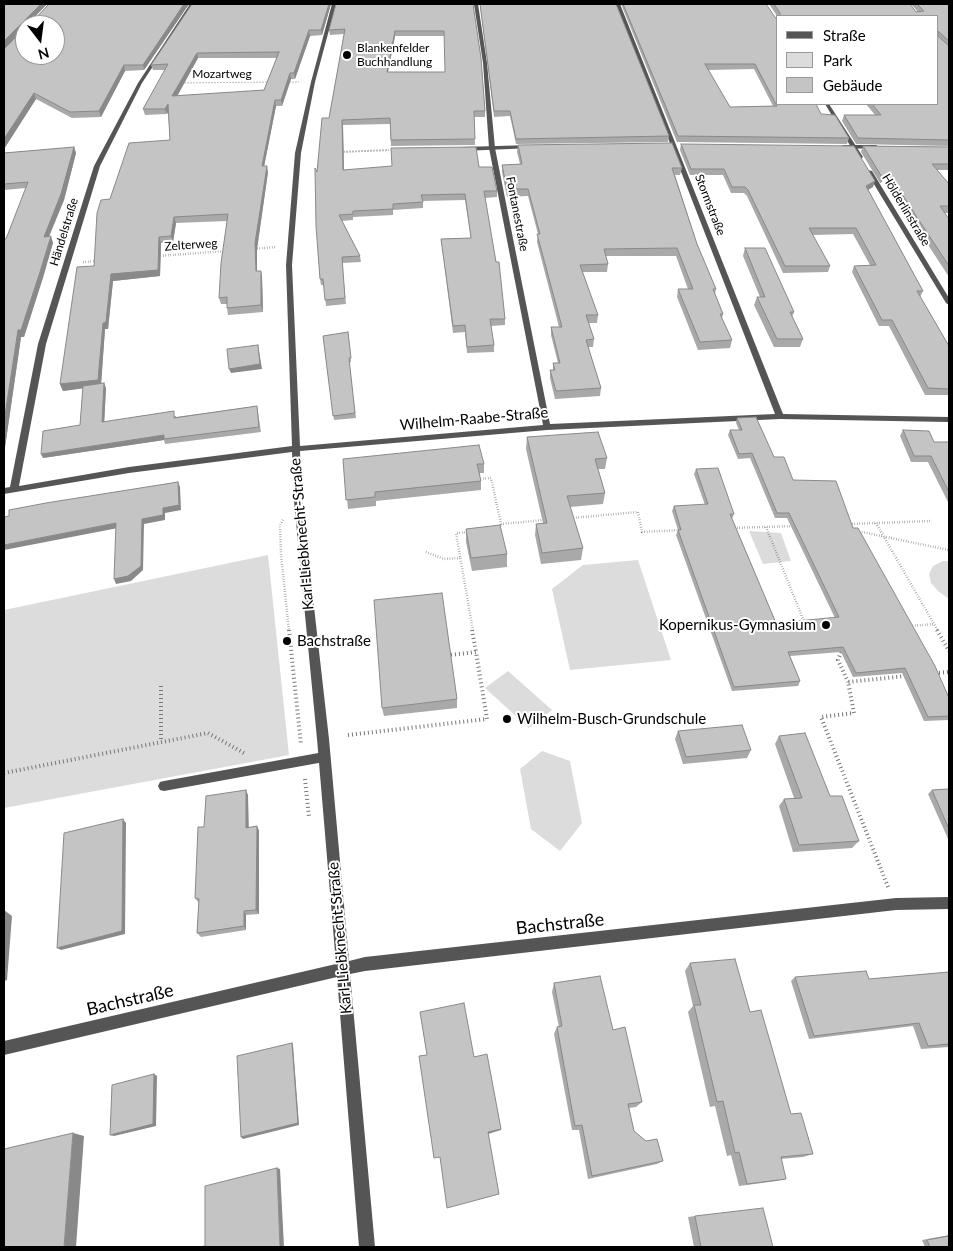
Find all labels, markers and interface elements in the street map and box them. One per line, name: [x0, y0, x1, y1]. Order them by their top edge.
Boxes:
north arrow: [15, 15, 65, 65]
legend: [776, 15, 938, 105]
text: Straße: [823, 26, 866, 44]
place label: Blankenfelder Buchhandlung: [357, 41, 432, 69]
text: N: [36, 44, 51, 64]
marker: Blankenfelder Buchhandlung: [341, 49, 353, 61]
text: Park: [823, 51, 852, 69]
street label: Mozartweg: [192, 67, 252, 81]
text: Gebäude: [823, 76, 882, 94]
street label: Hölderlinstraße: [879, 171, 933, 249]
street label: Stormstraße: [692, 172, 728, 238]
street label: Fontanestraße: [503, 175, 531, 253]
street label: Händelstraße: [47, 196, 81, 268]
street label: Zelterweg: [164, 236, 218, 254]
street label: Wilhelm-Raabe-Straße: [399, 404, 549, 434]
street label: Karl-Liebknecht-Straße: [286, 457, 318, 611]
place label: Kopernikus-Gymnasium: [659, 616, 816, 634]
marker: Kopernikus-Gymnasium: [820, 619, 832, 631]
place label: Bachstraße: [297, 632, 371, 650]
marker: Bachstraße: [281, 635, 293, 647]
place label: Wilhelm-Busch-Grundschule: [517, 710, 706, 728]
marker: Wilhelm-Busch-Grundschule: [501, 713, 513, 725]
street label: Karl-Liebknecht-Straße: [324, 861, 356, 1015]
street label: Bachstraße: [515, 909, 605, 939]
street label: Bachstraße: [84, 980, 176, 1020]

